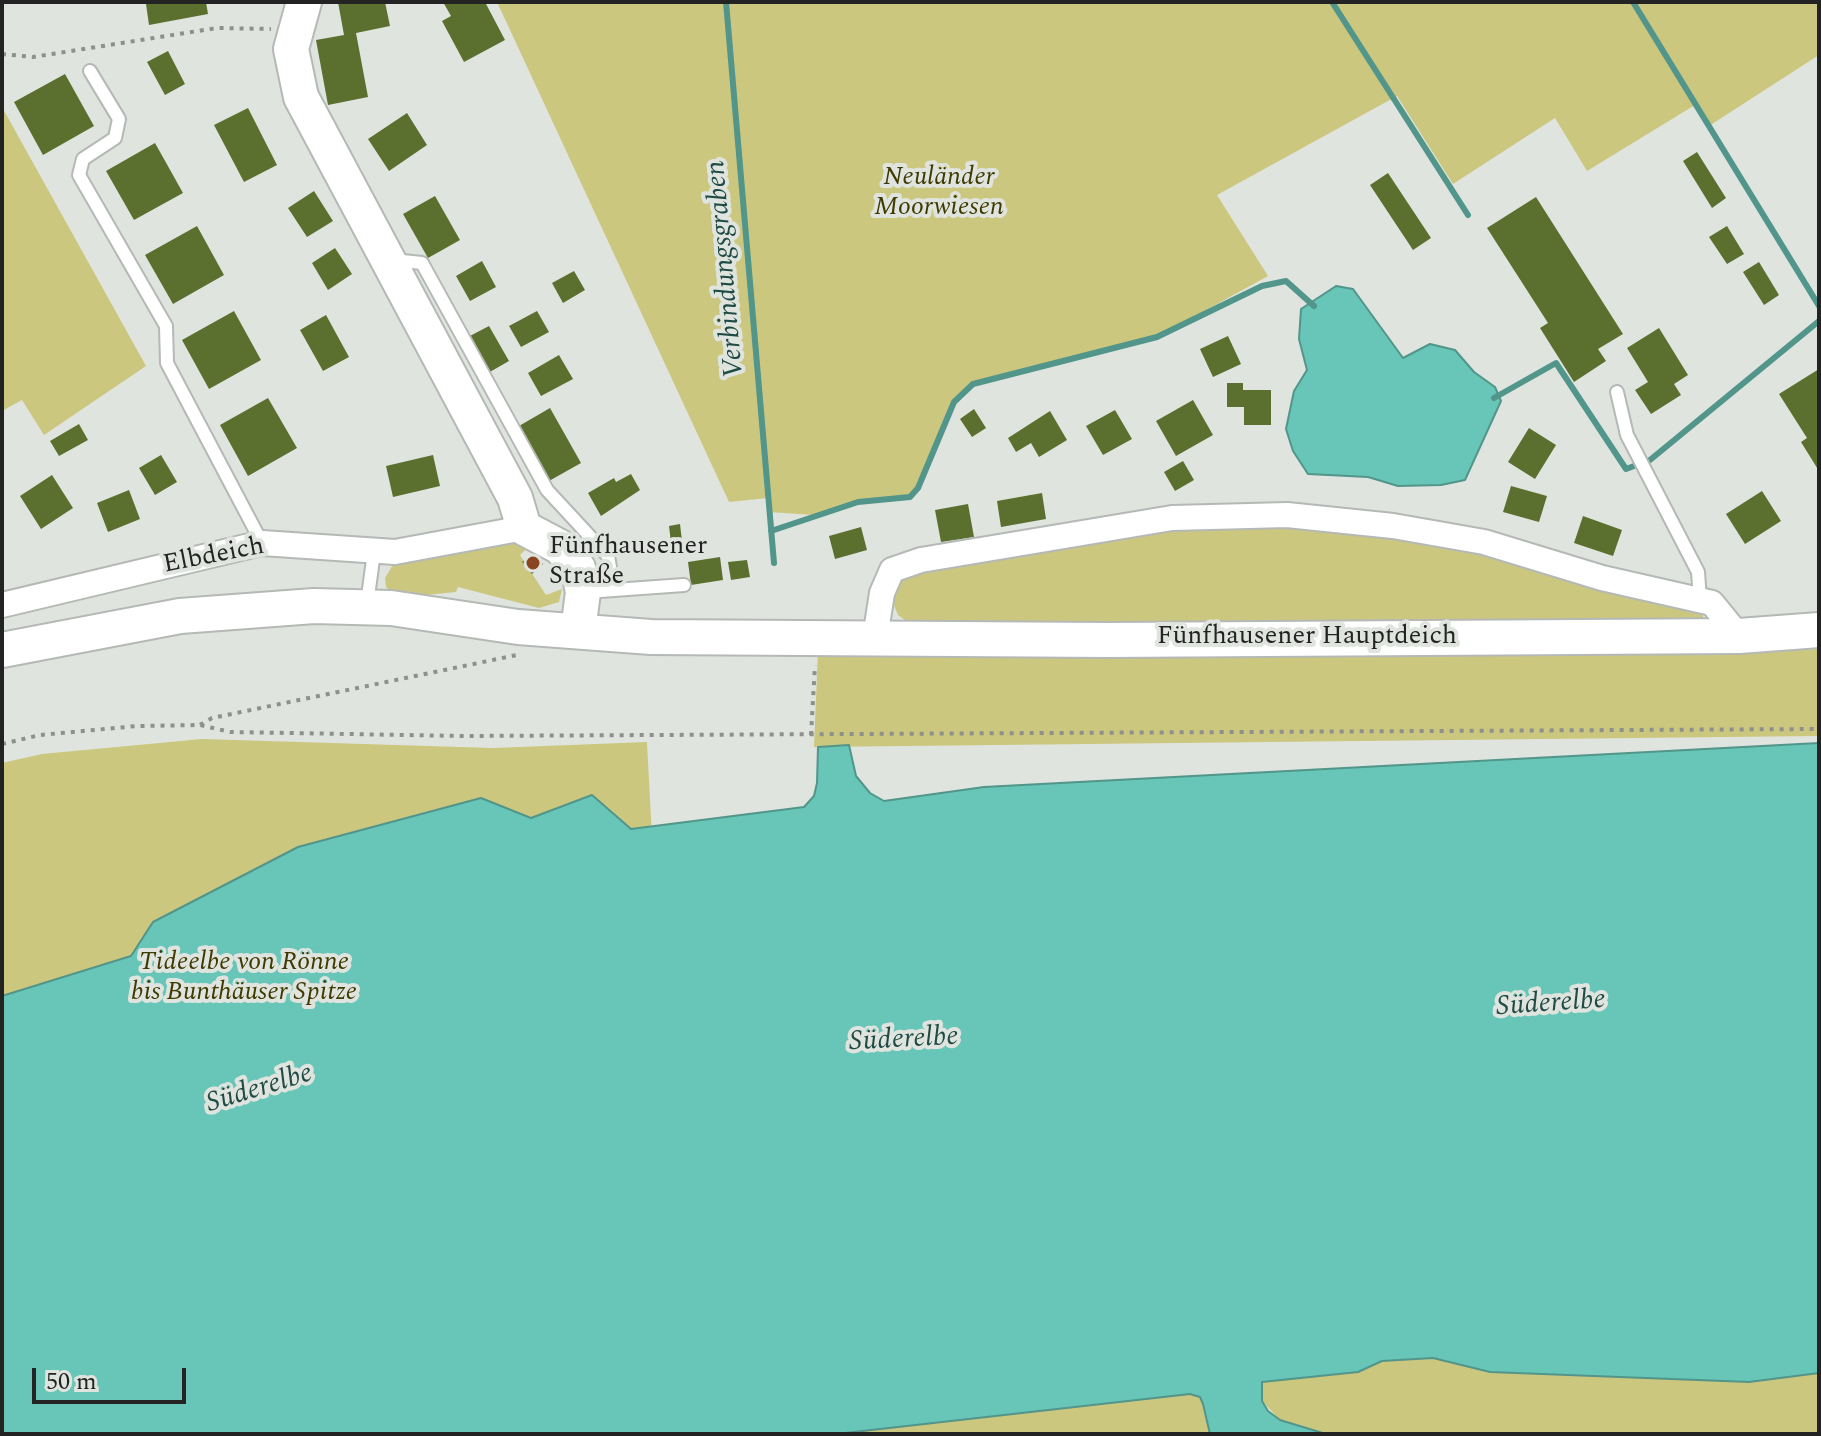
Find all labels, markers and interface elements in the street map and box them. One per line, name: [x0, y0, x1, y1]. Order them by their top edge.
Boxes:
water label: Verbindungsgraben: [701, 159, 753, 379]
park label: Neuländer Moorwiesen: [874, 163, 1004, 224]
street label: Elbdeich: [161, 532, 267, 582]
place label: Fünfhausener Straße: [549, 532, 707, 594]
marker: Fünfhausener Straße: [524, 554, 542, 572]
street label: Fünfhausener Hauptdeich: [1157, 622, 1457, 654]
park label: Tideelbe von Rönne bis Bunthäuser Spitze: [131, 948, 357, 1010]
water label: Süderelbe: [1495, 984, 1607, 1026]
water label: Süderelbe: [848, 1021, 960, 1061]
water label: Süderelbe: [203, 1058, 317, 1122]
scale bar: [36, 1352, 190, 1402]
text: 50 m: [46, 1364, 97, 1400]

